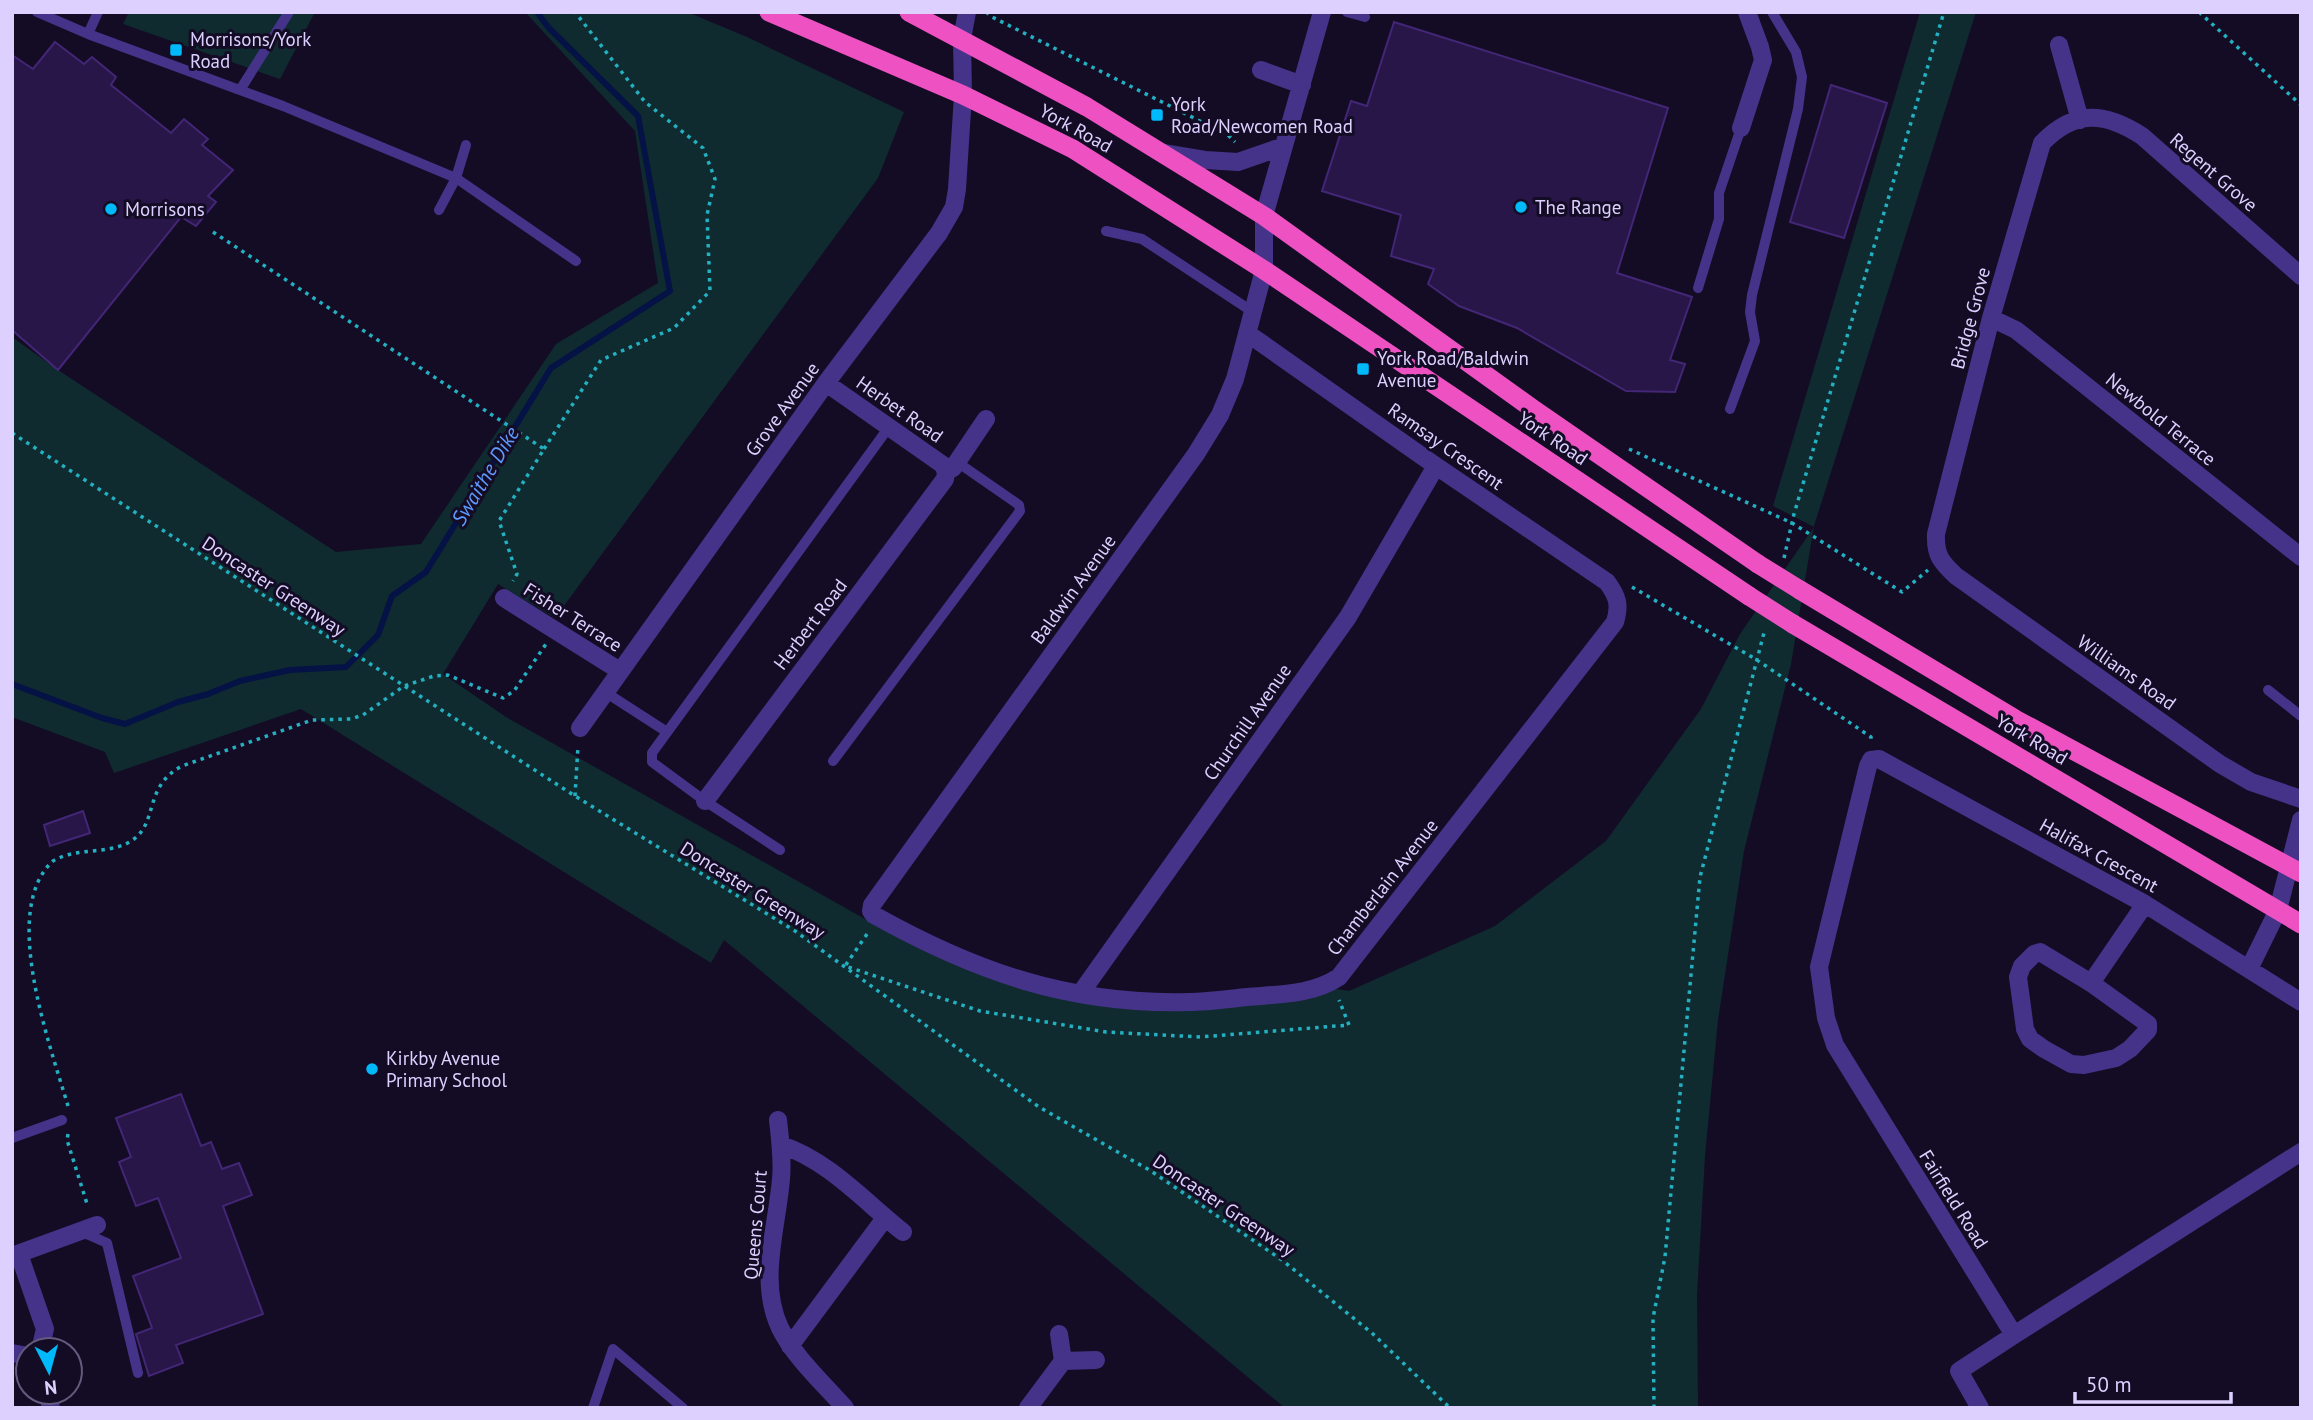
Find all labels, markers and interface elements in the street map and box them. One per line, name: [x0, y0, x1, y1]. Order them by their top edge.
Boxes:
place label: Morrisons/York Road: [190, 27, 311, 73]
marker: Morrisons/York Road: [168, 42, 184, 58]
place label: York Road/Newcomen Road: [1171, 92, 1353, 138]
street label: York Road: [1035, 98, 1117, 158]
marker: York Road/Newcomen Road: [1149, 107, 1165, 123]
street label: Regent Grove: [2165, 127, 2263, 217]
place label: The Range: [1535, 195, 1621, 219]
place label: Morrisons: [125, 197, 205, 221]
marker: The Range: [1513, 199, 1529, 215]
marker: Morrisons: [103, 201, 119, 217]
street label: Bridge Grove: [1945, 264, 1995, 372]
place label: York Road/Baldwin Avenue: [1377, 346, 1529, 392]
street label: Grove Avenue: [740, 357, 824, 461]
marker: York Road/Baldwin Avenue: [1355, 361, 1371, 377]
street label: Newbold Terrace: [2101, 367, 2221, 471]
street label: Herbet Road: [852, 370, 948, 448]
street label: Ramsay Crescent: [1383, 397, 1509, 495]
street label: York Road: [1513, 406, 1593, 470]
water label: Swaithe Dike: [445, 421, 525, 530]
street label: Baldwin Avenue: [1025, 530, 1121, 648]
street label: Doncaster Greenway: [198, 531, 350, 641]
street label: Herbert Road: [768, 574, 852, 674]
street label: Fisher Terrace: [519, 577, 627, 657]
street label: Williams Road: [2073, 629, 2181, 715]
street label: Churchill Avenue: [1198, 659, 1296, 785]
street label: York Road: [1992, 708, 2072, 770]
street label: Halifax Crescent: [2036, 813, 2163, 898]
street label: Chamberlain Avenue: [1321, 814, 1443, 960]
street label: Doncaster Greenway: [676, 836, 830, 944]
place label: Kirkby Avenue Primary School: [386, 1046, 507, 1092]
marker: Kirkby Avenue Primary School: [364, 1061, 380, 1077]
street label: Fairfield Road: [1914, 1145, 1994, 1253]
street label: Doncaster Greenway: [1148, 1149, 1300, 1262]
street label: Queens Court: [738, 1169, 772, 1281]
north arrow: [14, 1336, 84, 1406]
scale bar: [2075, 1360, 2231, 1404]
text: 50 m: [2086, 1371, 2132, 1398]
text: N: [43, 1375, 58, 1400]

